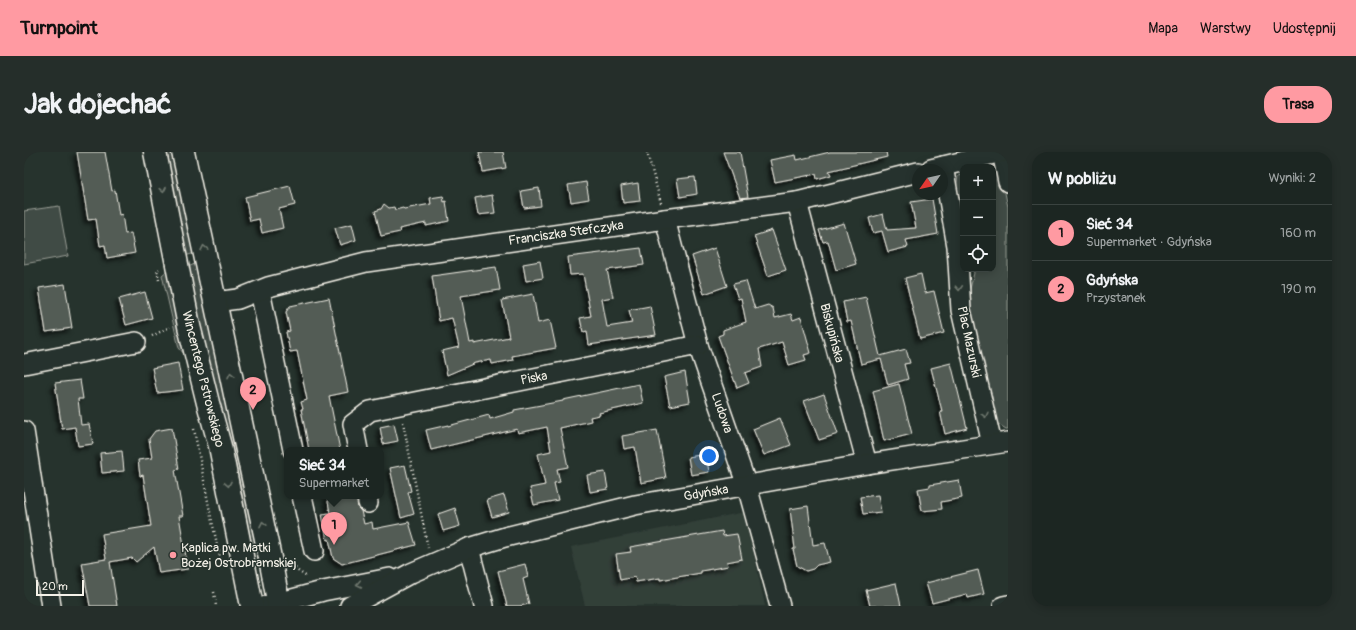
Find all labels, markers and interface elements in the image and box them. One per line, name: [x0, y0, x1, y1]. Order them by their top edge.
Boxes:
text: Turnpoint: [20, 16, 98, 40]
text: Mapa: [1148, 20, 1178, 37]
text: Warstwy: [1200, 20, 1251, 37]
text: Udostępnij: [1273, 20, 1336, 37]
button: Trasa: [1264, 86, 1332, 123]
text: Jak dojechać: [24, 87, 172, 122]
north arrow: [912, 164, 948, 200]
map controls: [960, 164, 996, 272]
button: +: [960, 164, 996, 200]
text: W pobliżu: [1048, 168, 1116, 189]
text: Wyniki: 2: [1268, 170, 1316, 186]
one-way arrow: [158, 187, 166, 193]
button: −: [960, 200, 996, 236]
text: Sieć 34: [1086, 215, 1133, 234]
street label: Franciszka Stefczyka: [507, 217, 625, 249]
text: 1: [1058, 225, 1064, 241]
text: 160 m: [1280, 225, 1316, 241]
text: Supermarket · Gdyńska: [1086, 234, 1212, 250]
button: locate: [960, 236, 996, 272]
one-way arrow: [200, 244, 208, 251]
text: Gdyńska: [1086, 271, 1138, 290]
text: 2: [1057, 281, 1065, 297]
text: 190 m: [1281, 281, 1316, 297]
one-way arrow: [955, 285, 964, 291]
text: Przystanek: [1086, 290, 1146, 306]
street label: Biskupińska: [816, 302, 848, 364]
street label: Plac Mazurski: [954, 305, 984, 379]
street label: Wincentego Pstrowskiego: [178, 309, 228, 449]
street label: Piska: [519, 368, 549, 388]
one-way arrow: [227, 372, 235, 378]
pin: 2: [240, 377, 266, 410]
street label: Ludowa: [708, 391, 736, 435]
one-way arrow: [980, 411, 989, 418]
your location: [699, 446, 719, 466]
popup: [284, 447, 384, 499]
text: Sieć 34: [299, 456, 346, 475]
text: Supermarket: [299, 475, 369, 491]
one-way arrow: [223, 481, 232, 487]
street label: Gdyńska: [682, 481, 730, 505]
pin: 1: [321, 512, 347, 545]
one-way arrow: [259, 521, 267, 528]
place label: Kaplica pw. Matki Bożej Ostrobramskiej: [181, 540, 296, 571]
marker: Kaplica pw. Matki Bożej Ostrobramskiej: [168, 550, 178, 560]
scale bar: [36, 578, 84, 597]
text: 20 m: [42, 580, 68, 593]
one-way arrow: [356, 580, 362, 588]

